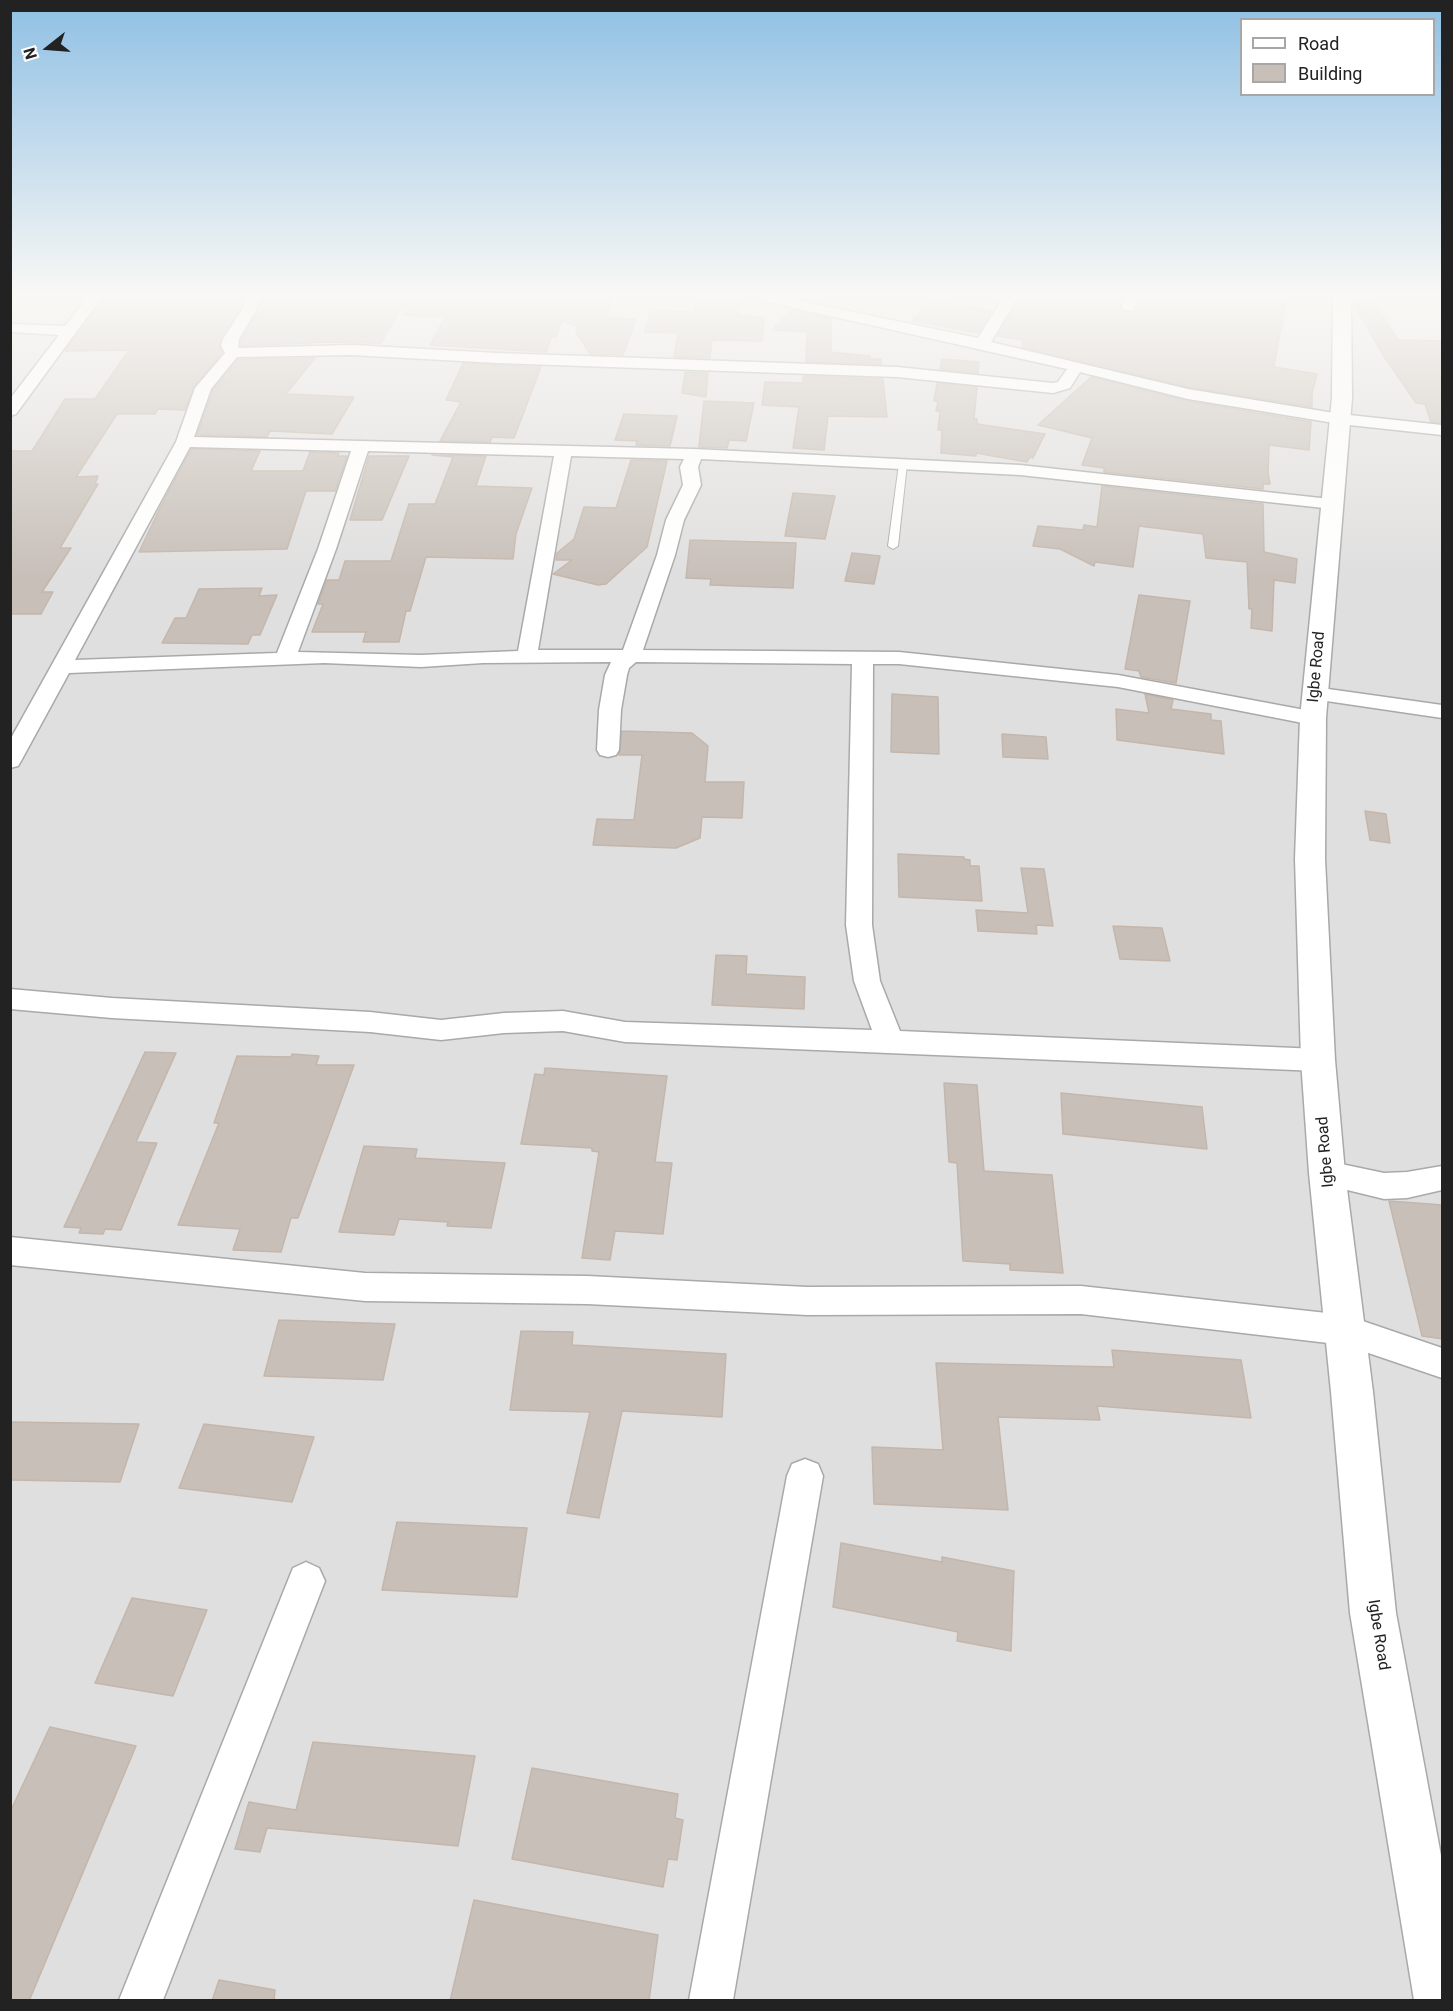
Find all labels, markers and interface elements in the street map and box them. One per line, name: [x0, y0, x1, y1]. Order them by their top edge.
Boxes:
north arrow: [18, 18, 78, 78]
legend: [1240, 18, 1435, 96]
text: Road: [1298, 33, 1339, 54]
text: N: [20, 45, 41, 62]
text: Building: [1298, 63, 1362, 84]
street label: Igbe Road: [1304, 631, 1330, 703]
street label: Igbe Road: [1313, 1116, 1339, 1188]
street label: Igbe Road: [1363, 1598, 1393, 1672]

